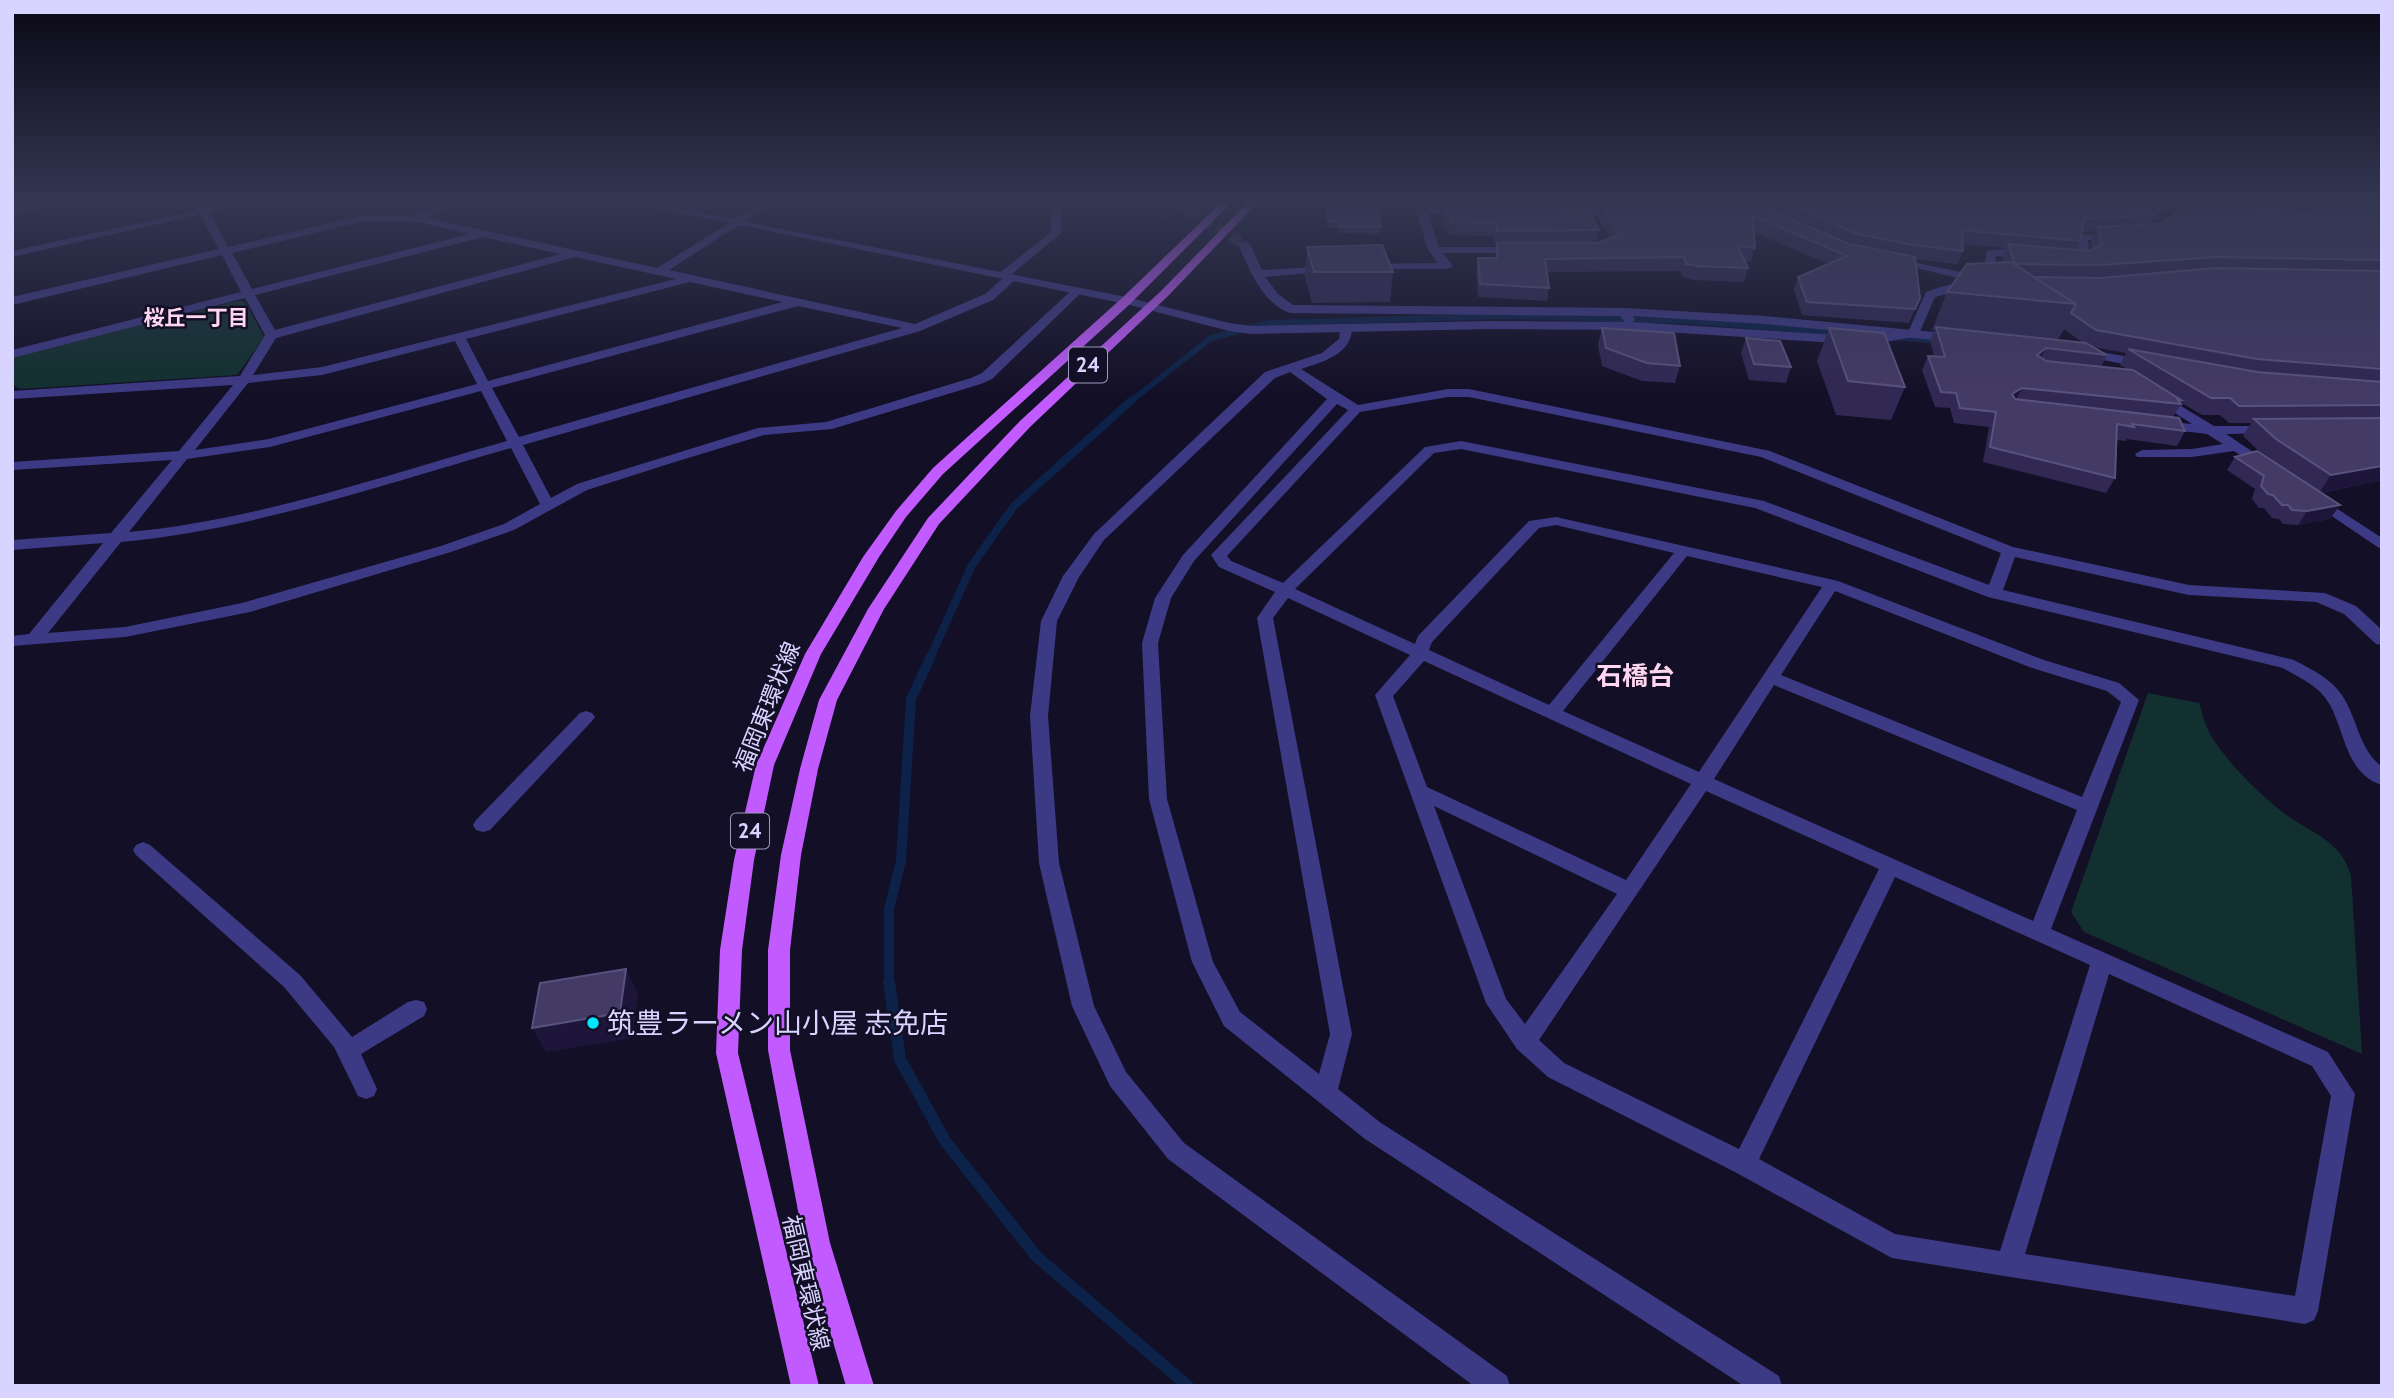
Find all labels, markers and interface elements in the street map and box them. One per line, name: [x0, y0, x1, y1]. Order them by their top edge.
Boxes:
district label: 桜丘一丁目: [144, 305, 249, 330]
road number: 24: [1069, 348, 1107, 382]
street label: 福岡東環状線: [728, 638, 806, 776]
district label: 石橋台: [1596, 660, 1674, 692]
road number: 24: [731, 814, 769, 848]
place label: 筑豊ラーメン山小屋 志免店: [607, 1006, 948, 1040]
marker: 筑豊ラーメン山小屋 志免店: [585, 1015, 601, 1031]
street label: 福岡東環状線: [777, 1213, 835, 1353]

